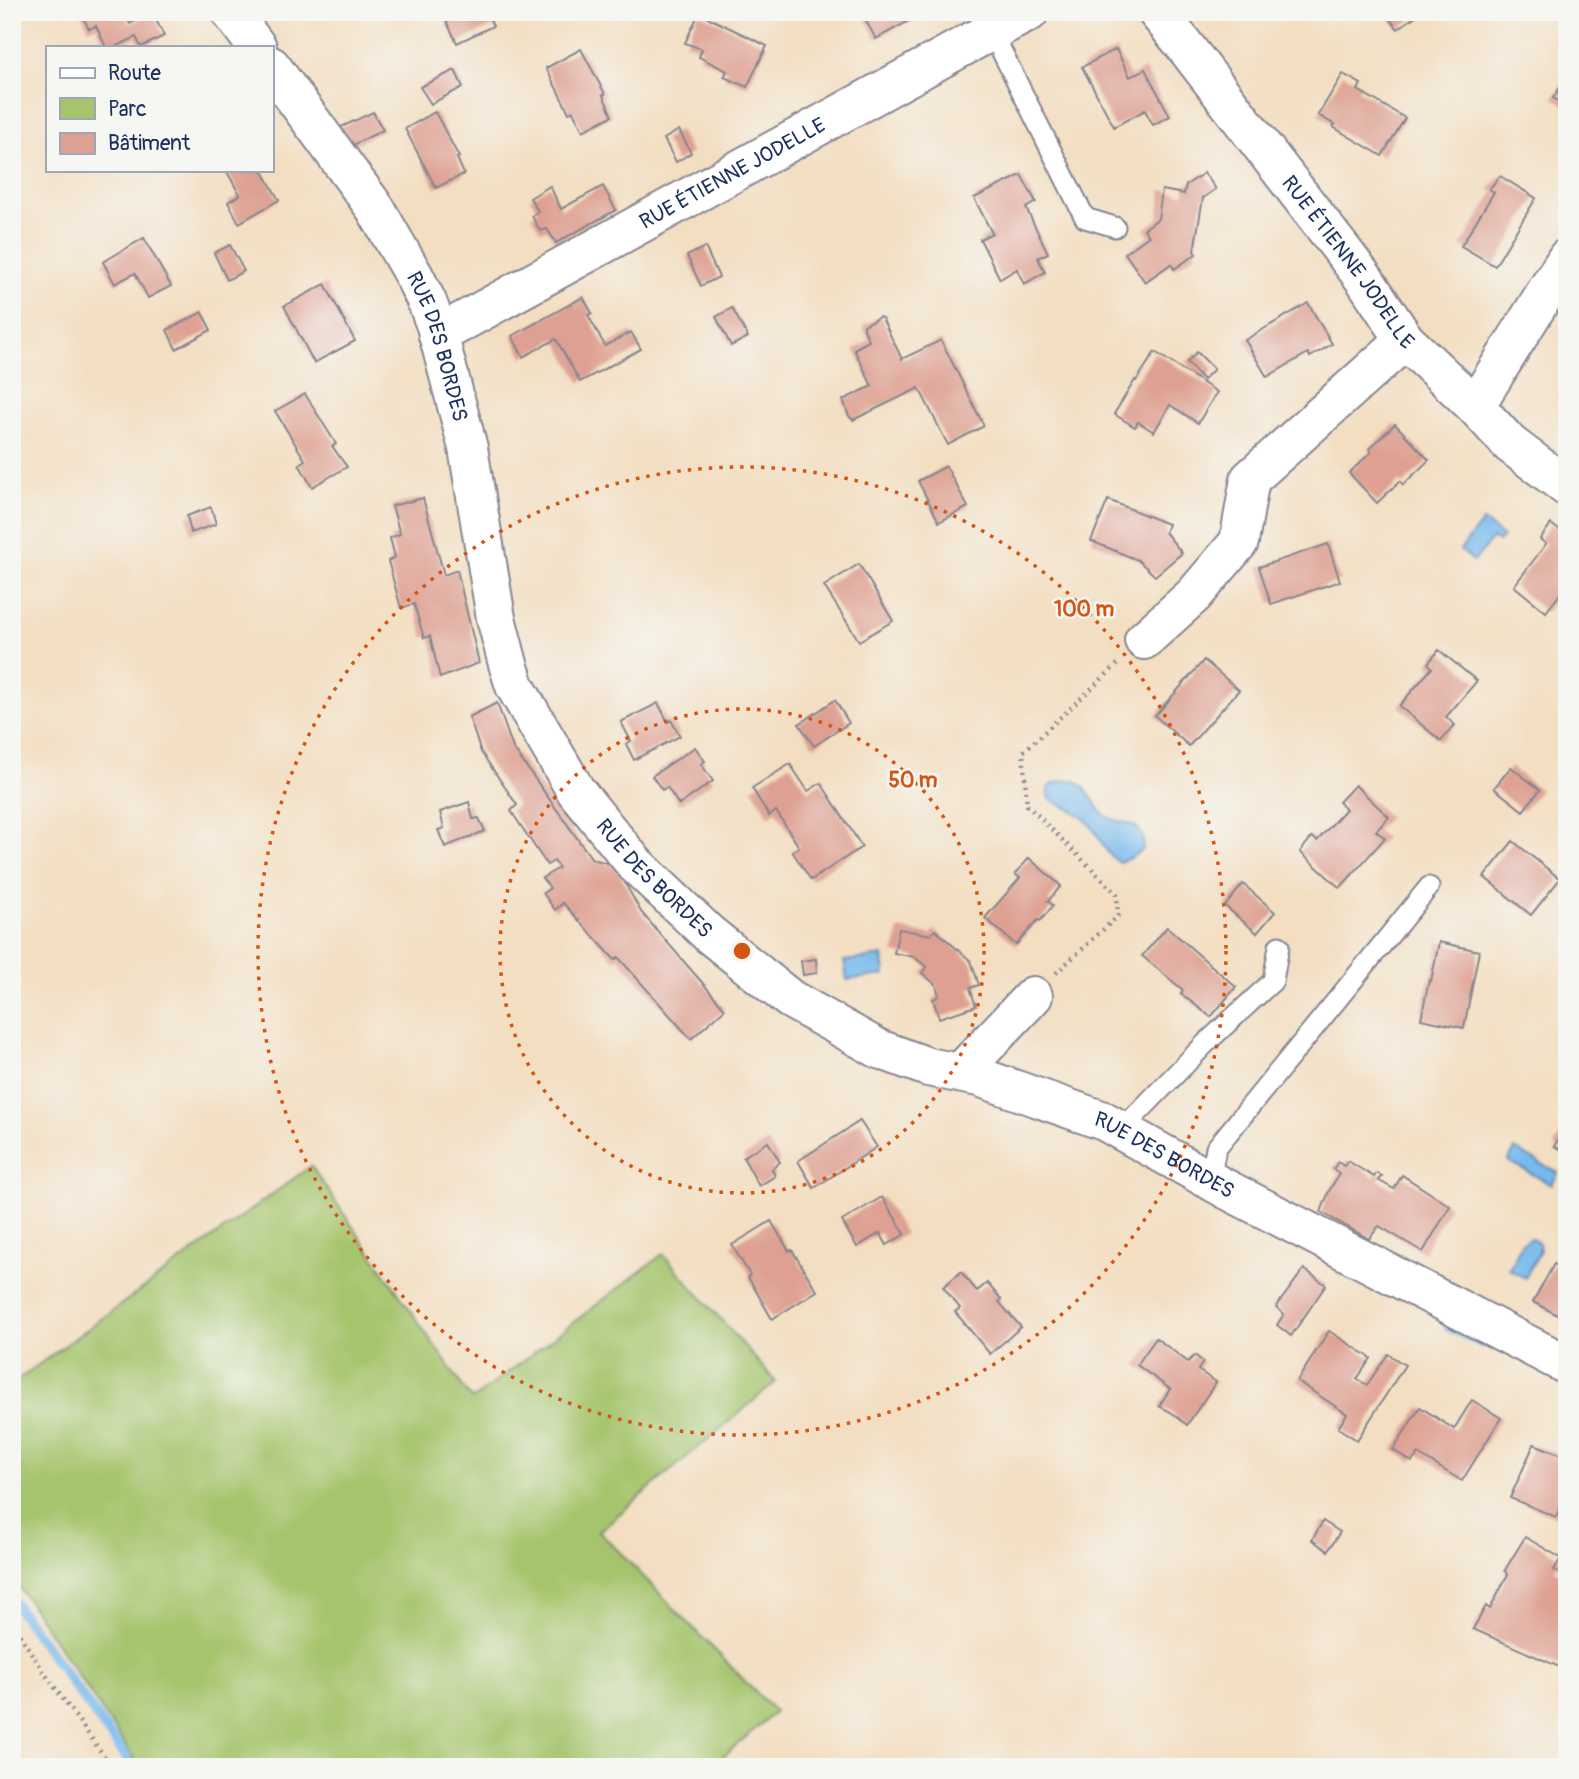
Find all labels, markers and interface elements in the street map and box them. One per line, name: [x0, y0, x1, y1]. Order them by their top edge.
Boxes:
legend: [46, 46, 273, 172]
text: Route: [108, 60, 161, 87]
text: Parc: [108, 96, 147, 123]
street label: RUE ÉTIENNE JODELLE: [635, 112, 831, 236]
text: Bâtiment: [108, 130, 191, 157]
street label: RUE ÉTIENNE JODELLE: [1276, 170, 1420, 356]
street label: RUE DES BORDES: [400, 267, 473, 424]
text: 100 m: [1054, 596, 1114, 623]
text: 50 m: [889, 767, 938, 794]
street label: RUE DES BORDES: [590, 813, 718, 944]
centre of rings: [730, 939, 754, 963]
street label: RUE DES BORDES: [1091, 1106, 1239, 1205]

